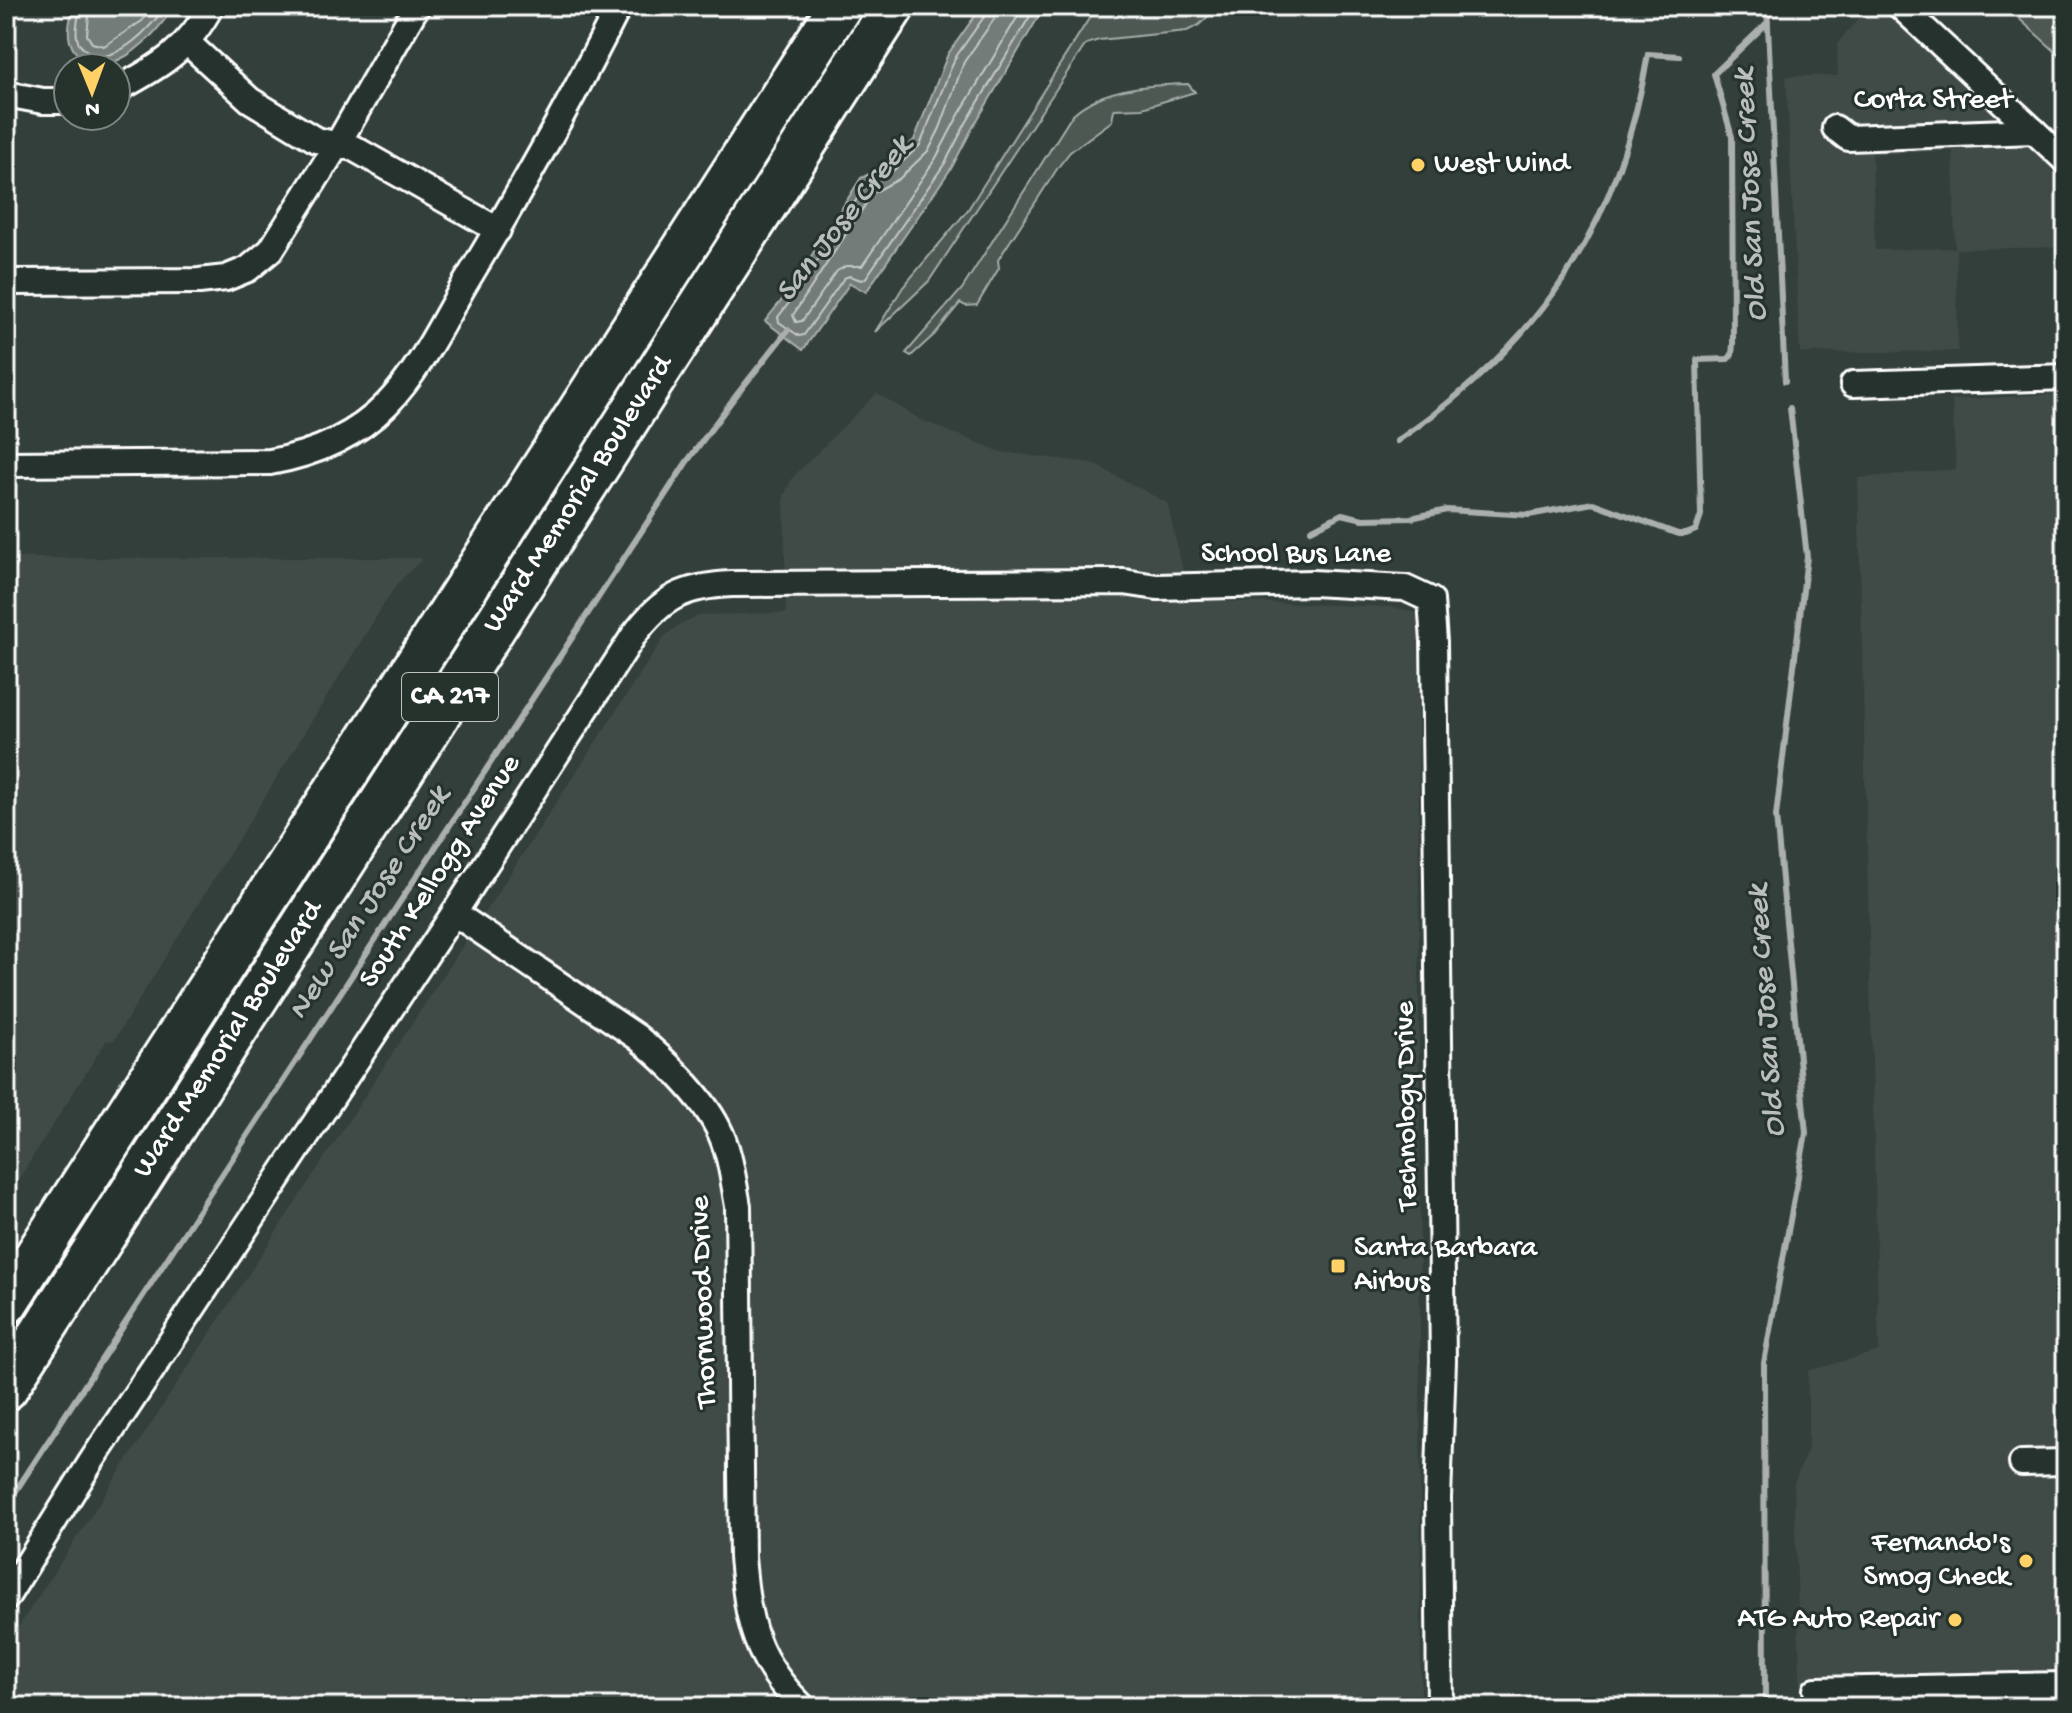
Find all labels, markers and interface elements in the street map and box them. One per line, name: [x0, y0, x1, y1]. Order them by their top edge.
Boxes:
north arrow: [52, 52, 132, 132]
water label: Old San Jose Creek: [1726, 65, 1778, 323]
street label: Corta Street: [1854, 84, 2015, 119]
text: N: [85, 95, 100, 121]
water label: San Jose Creek: [768, 127, 923, 311]
place label: West Wind: [1434, 148, 1572, 183]
marker: West Wind: [1409, 156, 1427, 174]
street label: Ward Memorial Boulevard: [476, 348, 683, 640]
street label: School Bus Lane: [1201, 538, 1392, 573]
road number: CA 217: [402, 673, 498, 721]
street label: South Kellogg Avenue: [352, 748, 530, 995]
water label: New San Jose Creek: [280, 778, 461, 1028]
water label: Old San Jose Creek: [1740, 881, 1796, 1139]
street label: Ward Memorial Boulevard: [126, 893, 333, 1185]
street label: Technology Drive: [1389, 1000, 1427, 1213]
street label: Thornwood Drive: [684, 1195, 726, 1411]
place label: Santa Barbara Airbus: [1354, 1232, 1539, 1301]
marker: Santa Barbara Airbus: [1329, 1257, 1347, 1275]
place label: Fernando's Smog Check: [1864, 1527, 2013, 1596]
marker: Fernando's Smog Check: [2017, 1552, 2035, 1570]
place label: ATG Auto Repair: [1737, 1603, 1941, 1638]
marker: ATG Auto Repair: [1946, 1611, 1964, 1629]

